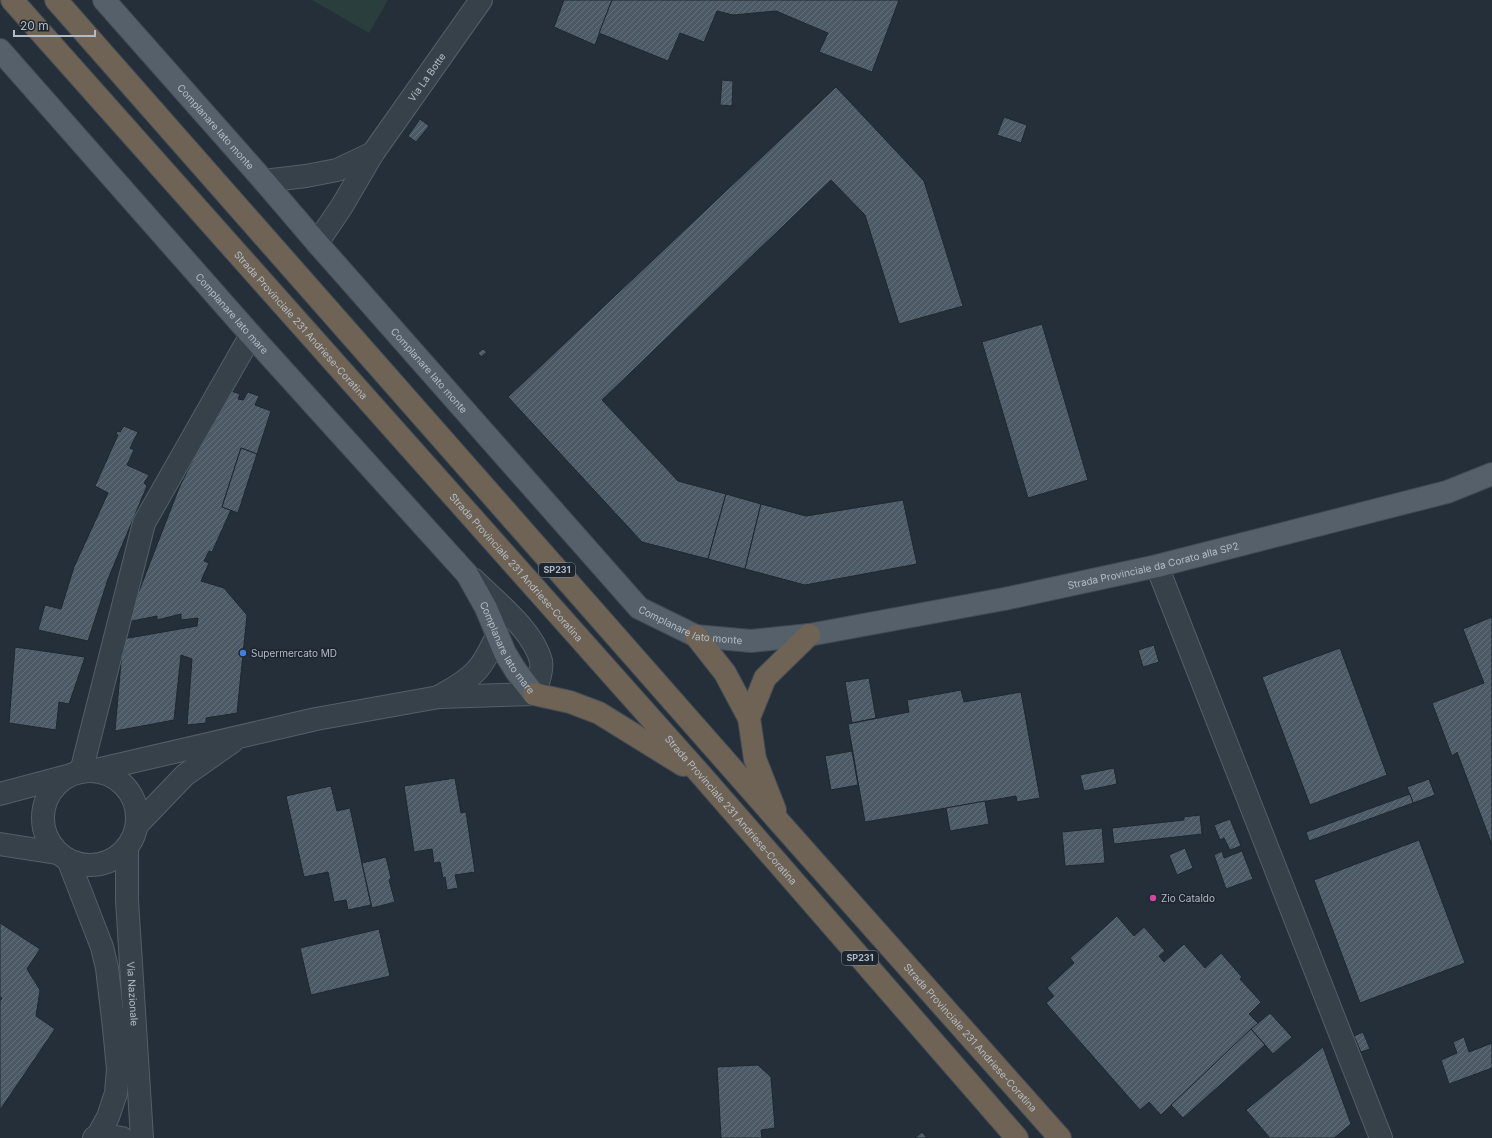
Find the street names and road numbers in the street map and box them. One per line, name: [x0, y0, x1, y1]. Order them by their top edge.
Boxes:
street label: Via La Botte: [405, 50, 448, 104]
street label: Complanare lato monte: [175, 82, 257, 172]
street label: Strada Provinciale 231 Andriese-Coratina: [232, 248, 370, 402]
street label: Complanare lato mare: [193, 270, 271, 356]
street label: Complanare lato monte: [389, 325, 470, 416]
street label: Strada Provinciale 231 Andriese-Coratina: [447, 491, 585, 644]
street label: Strada Provinciale da Corato alla SP2: [1066, 539, 1240, 591]
road number: SP231: [539, 563, 575, 577]
street label: Complanare lato mare: [477, 599, 538, 696]
street label: Complanare lato monte: [637, 603, 743, 646]
street label: Strada Provinciale 231 Andriese-Coratina: [663, 733, 800, 887]
road number: SP231: [842, 951, 878, 965]
street label: Via Nazionale: [125, 961, 141, 1027]
street label: Strada Provinciale 231 Andriese-Coratina: [902, 961, 1040, 1114]

